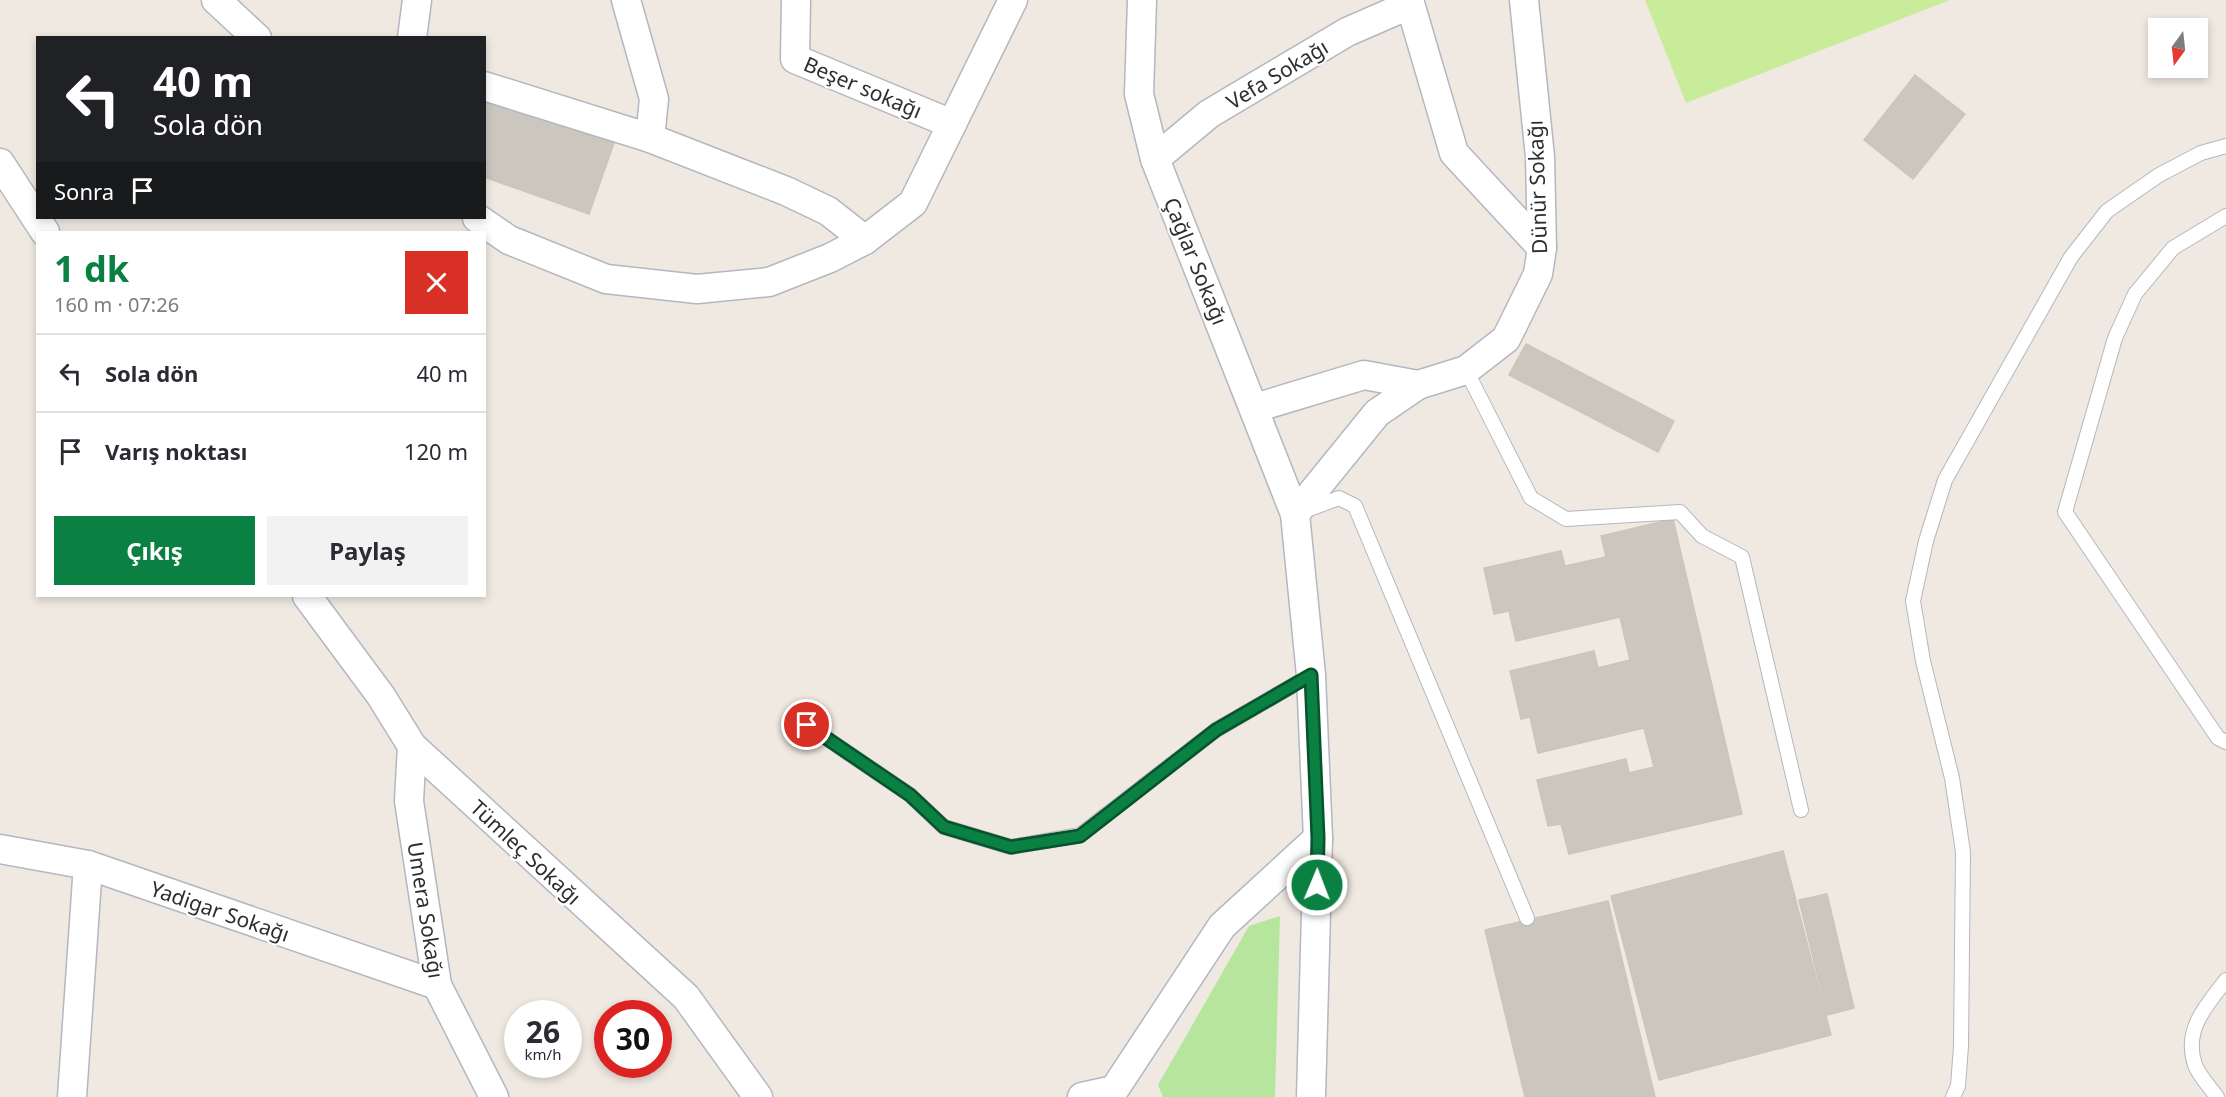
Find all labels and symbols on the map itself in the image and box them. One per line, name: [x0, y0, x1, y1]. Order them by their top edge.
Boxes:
north arrow: [2148, 18, 2208, 78]
street label: Vefa Sokağı: [1221, 33, 1333, 115]
street label: Beşer sokağı: [800, 50, 926, 124]
street label: Dünür Sokağı: [1521, 120, 1553, 254]
street label: Çağlar Sokağı: [1158, 193, 1234, 329]
pin: [781, 699, 832, 750]
street label: Tümleç Sokağı: [465, 793, 587, 911]
street label: Umera Sokağı: [401, 840, 451, 980]
position arrow: [1285, 853, 1349, 917]
street label: Yadigar Sokağı: [147, 874, 293, 948]
speed limit sign: 30: [594, 1000, 672, 1078]

